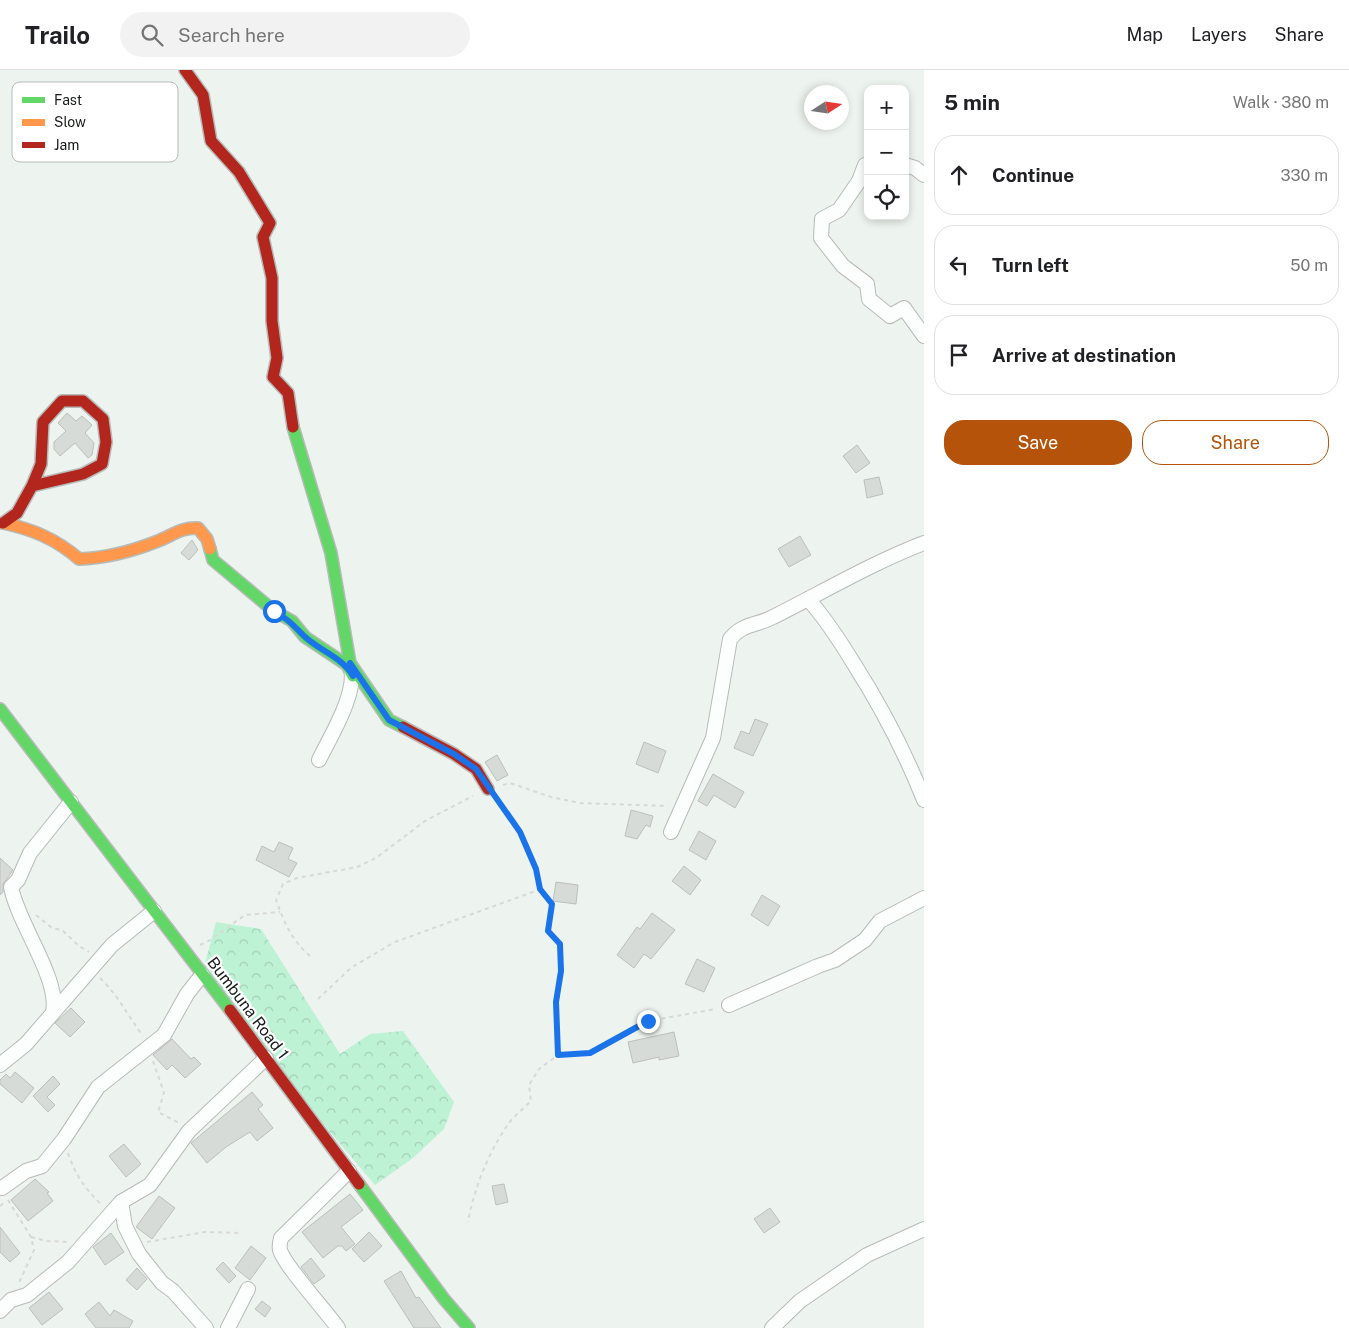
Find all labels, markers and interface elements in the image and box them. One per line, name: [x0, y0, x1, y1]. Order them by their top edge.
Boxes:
search box: [120, 12, 470, 57]
text: Trailo: [25, 21, 90, 49]
icon: search: [138, 21, 166, 49]
text: Search here: [178, 24, 285, 46]
text: Map: [1127, 24, 1163, 45]
text: Layers: [1191, 24, 1247, 45]
text: Share: [1275, 24, 1324, 45]
legend: [12, 82, 178, 162]
north arrow: [804, 85, 849, 130]
map controls: [864, 85, 909, 220]
button: +: [864, 85, 909, 130]
text: 5 min: [944, 90, 1000, 115]
text: Fast: [54, 92, 82, 108]
text: Walk · 380 m: [1233, 93, 1329, 112]
text: Slow: [54, 114, 86, 130]
button: −: [864, 130, 909, 175]
text: Jam: [54, 137, 79, 153]
icon: ahead: [945, 161, 973, 189]
text: Continue: [992, 164, 1074, 186]
text: 330 m: [1281, 166, 1328, 185]
button: locate: [864, 175, 909, 220]
icon: left: [945, 251, 973, 279]
text: Turn left: [992, 254, 1069, 276]
text: 50 m: [1290, 256, 1328, 275]
icon: arrive: [945, 341, 973, 369]
text: Arrive at destination: [992, 344, 1176, 366]
button: Save: [944, 420, 1132, 465]
button: Share: [1142, 420, 1329, 465]
route start: [263, 600, 286, 623]
street label: Bumbuna Road 1: [203, 953, 293, 1063]
route end: [637, 1010, 660, 1033]

